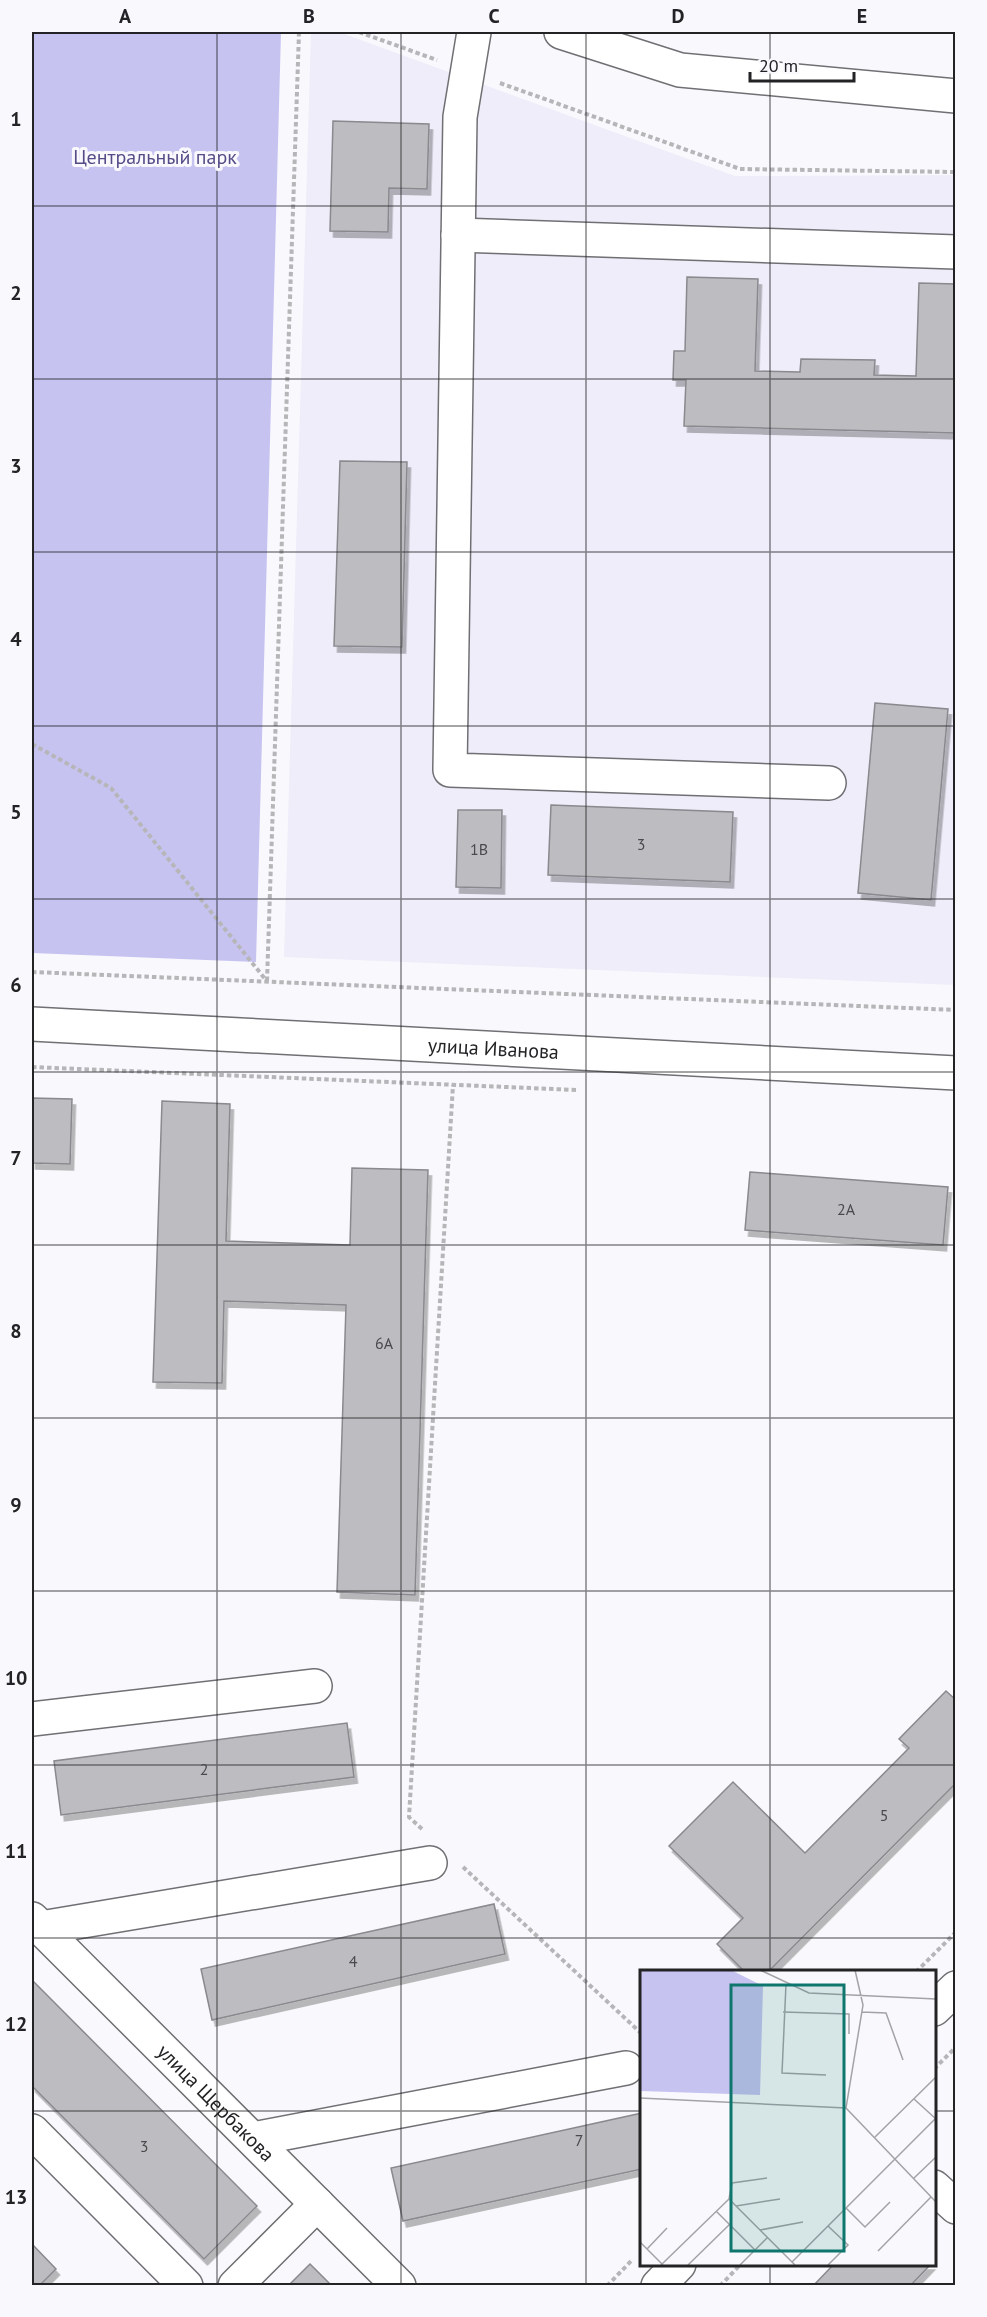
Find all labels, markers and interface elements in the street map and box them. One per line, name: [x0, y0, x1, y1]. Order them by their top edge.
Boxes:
text: A: [119, 3, 132, 29]
text: B: [303, 3, 315, 29]
text: C: [488, 3, 500, 29]
text: D: [672, 3, 685, 29]
text: E: [857, 3, 867, 29]
scale bar: [750, 45, 854, 83]
text: 20 m: [759, 54, 798, 77]
text: 1: [10, 106, 22, 132]
park label: Центральный парк: [73, 144, 237, 170]
text: 2: [10, 280, 22, 306]
text: 3: [10, 453, 22, 479]
text: 4: [10, 626, 22, 652]
text: 5: [10, 799, 22, 825]
house number: 3: [637, 834, 645, 854]
house number: 1В: [470, 839, 488, 859]
text: 6: [10, 972, 22, 998]
street label: улица Иванова: [427, 1032, 560, 1065]
text: 7: [10, 1145, 22, 1171]
house number: 2А: [837, 1199, 856, 1219]
text: 8: [10, 1318, 22, 1344]
house number: 6А: [375, 1333, 394, 1353]
text: 9: [10, 1492, 22, 1518]
text: 10: [5, 1665, 27, 1691]
house number: 2: [200, 1759, 208, 1779]
house number: 5: [880, 1805, 888, 1825]
text: 11: [5, 1838, 27, 1864]
house number: 4: [349, 1951, 358, 1971]
inset map: [640, 1970, 936, 2266]
text: 12: [5, 2011, 27, 2037]
street label: улица Щербакова: [152, 2039, 280, 2167]
house number: 7: [575, 2130, 583, 2150]
house number: 3: [140, 2136, 148, 2156]
text: 13: [5, 2184, 27, 2210]

